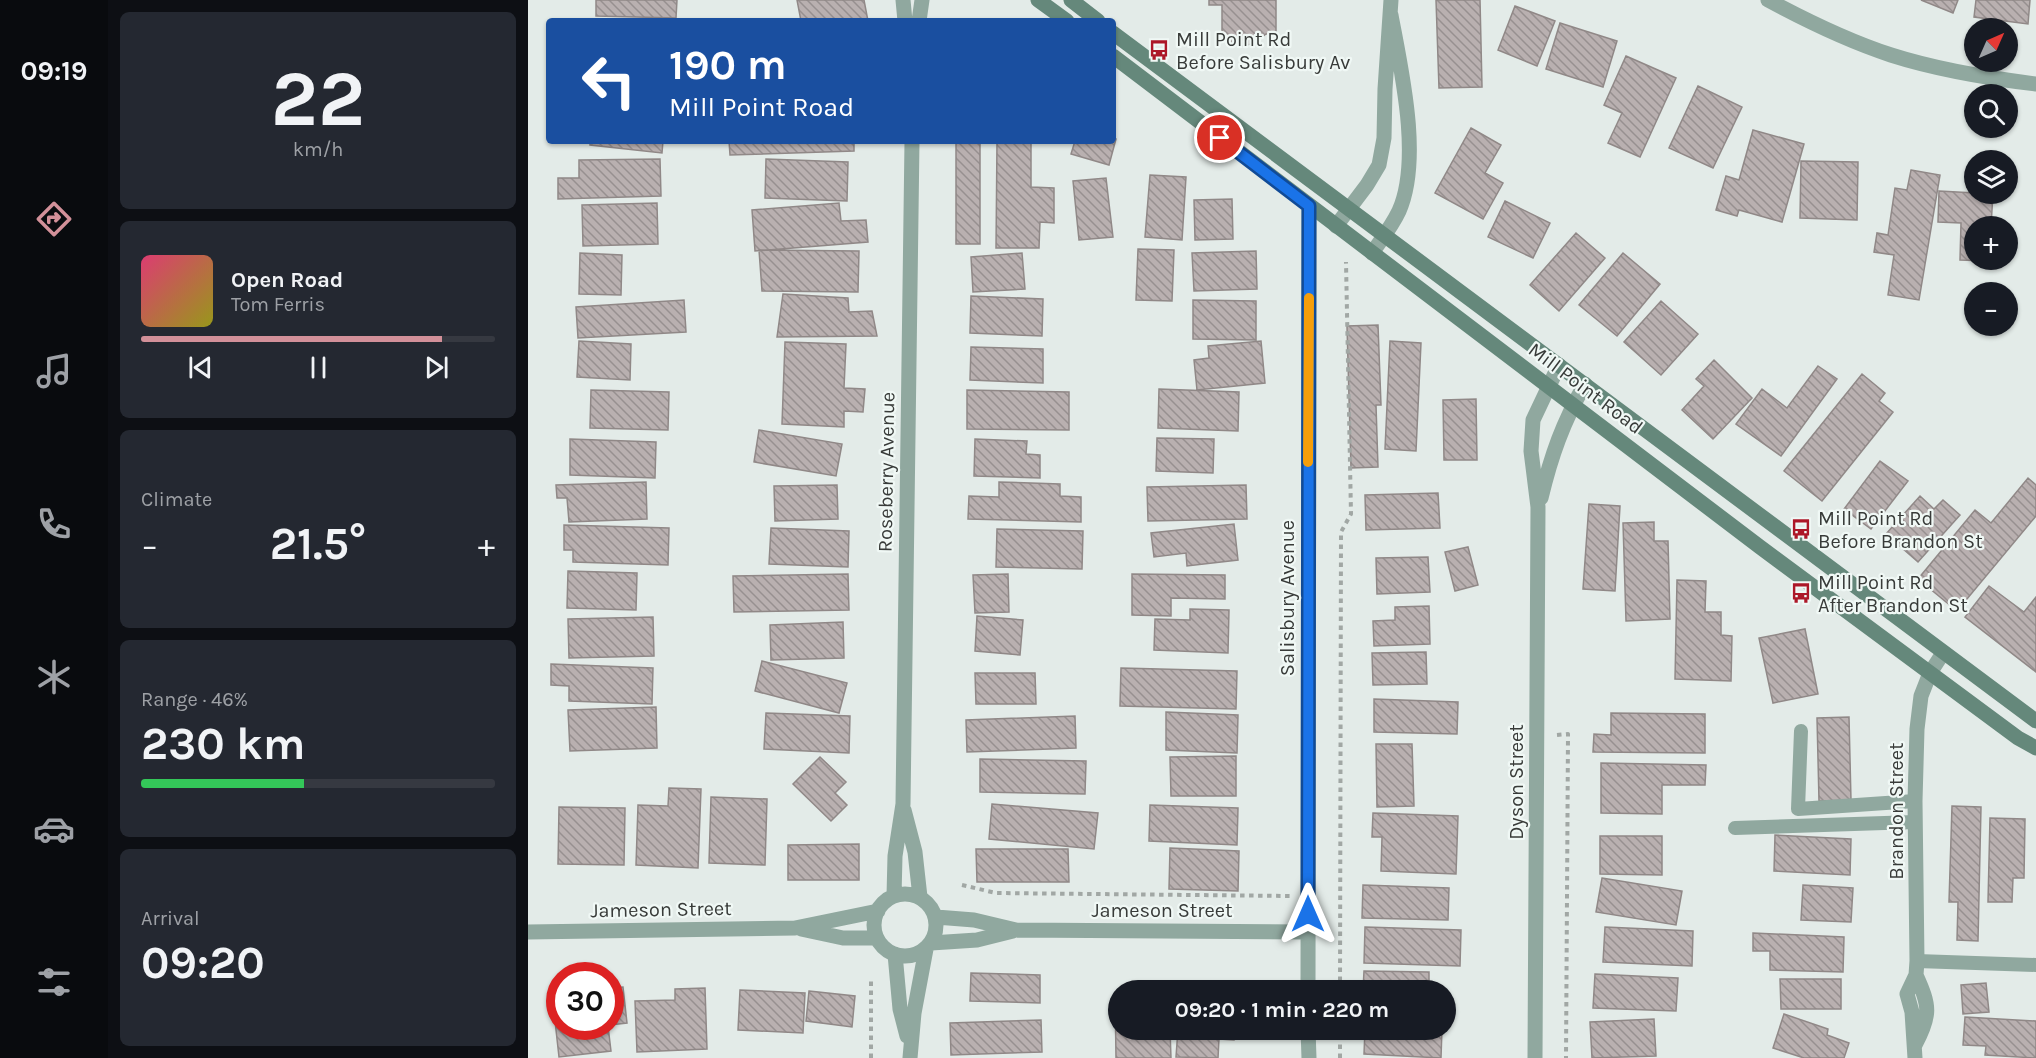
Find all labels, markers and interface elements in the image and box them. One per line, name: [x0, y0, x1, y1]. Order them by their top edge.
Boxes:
north arrow: [1964, 18, 2018, 72]
map controls: [1964, 18, 2018, 336]
place label: Mill Point Rd Before Salisbury Av: [1176, 28, 1350, 74]
bus stop icon: Mill Point Rd Before Salisbury Av: [1147, 38, 1171, 62]
text: 190 m: [669, 40, 787, 90]
icon: left: [570, 42, 648, 120]
text: 22: [271, 53, 365, 145]
text: 09:19: [21, 55, 87, 87]
button: search: [1964, 84, 2018, 138]
text: Mill Point Road: [669, 91, 854, 123]
pin: [1194, 112, 1245, 163]
icon: arrive: [1203, 121, 1236, 154]
text: km/h: [293, 138, 343, 161]
button: layers: [1964, 150, 2018, 204]
icon: directions: [33, 198, 75, 240]
button: +: [1964, 216, 2018, 270]
text: Open Road: [231, 267, 343, 293]
button: −: [1964, 282, 2018, 336]
text: Tom Ferris: [231, 293, 325, 316]
street label: Mill Point Road: [1524, 338, 1647, 439]
icon: music: [33, 350, 75, 392]
icon: previous: [184, 351, 217, 384]
icon: pause: [302, 351, 335, 384]
icon: next: [420, 351, 453, 384]
street label: Roseberry Avenue: [874, 392, 899, 552]
text: Climate: [141, 488, 212, 511]
icon: phone: [33, 503, 75, 545]
place label: Mill Point Rd Before Brandon St: [1818, 507, 1983, 553]
bus stop icon: Mill Point Rd Before Brandon St: [1789, 517, 1813, 541]
text: 21.5°: [270, 518, 366, 570]
street label: Salisbury Avenue: [1276, 520, 1299, 676]
text: −: [141, 526, 158, 564]
text: +: [478, 526, 495, 564]
place label: Mill Point Rd After Brandon St: [1818, 571, 1968, 617]
bus stop icon: Mill Point Rd After Brandon St: [1789, 581, 1813, 605]
icon: climate: [33, 656, 75, 698]
text: Range · 46%: [141, 688, 248, 711]
text: 230 km: [141, 718, 305, 770]
street label: Dyson Street: [1505, 724, 1528, 840]
street label: Brandon Street: [1885, 742, 1908, 880]
icon: car: [33, 808, 75, 850]
position arrow: [1276, 882, 1340, 946]
street label: Jameson Street: [590, 897, 732, 922]
street label: Jameson Street: [1091, 899, 1233, 922]
text: Arrival: [141, 907, 200, 930]
text: 09:20: [141, 937, 265, 989]
icon: filters: [33, 961, 75, 1003]
speed limit sign: 30: [546, 962, 624, 1040]
text: 09:20 · 1 min · 220 m: [1175, 997, 1389, 1023]

